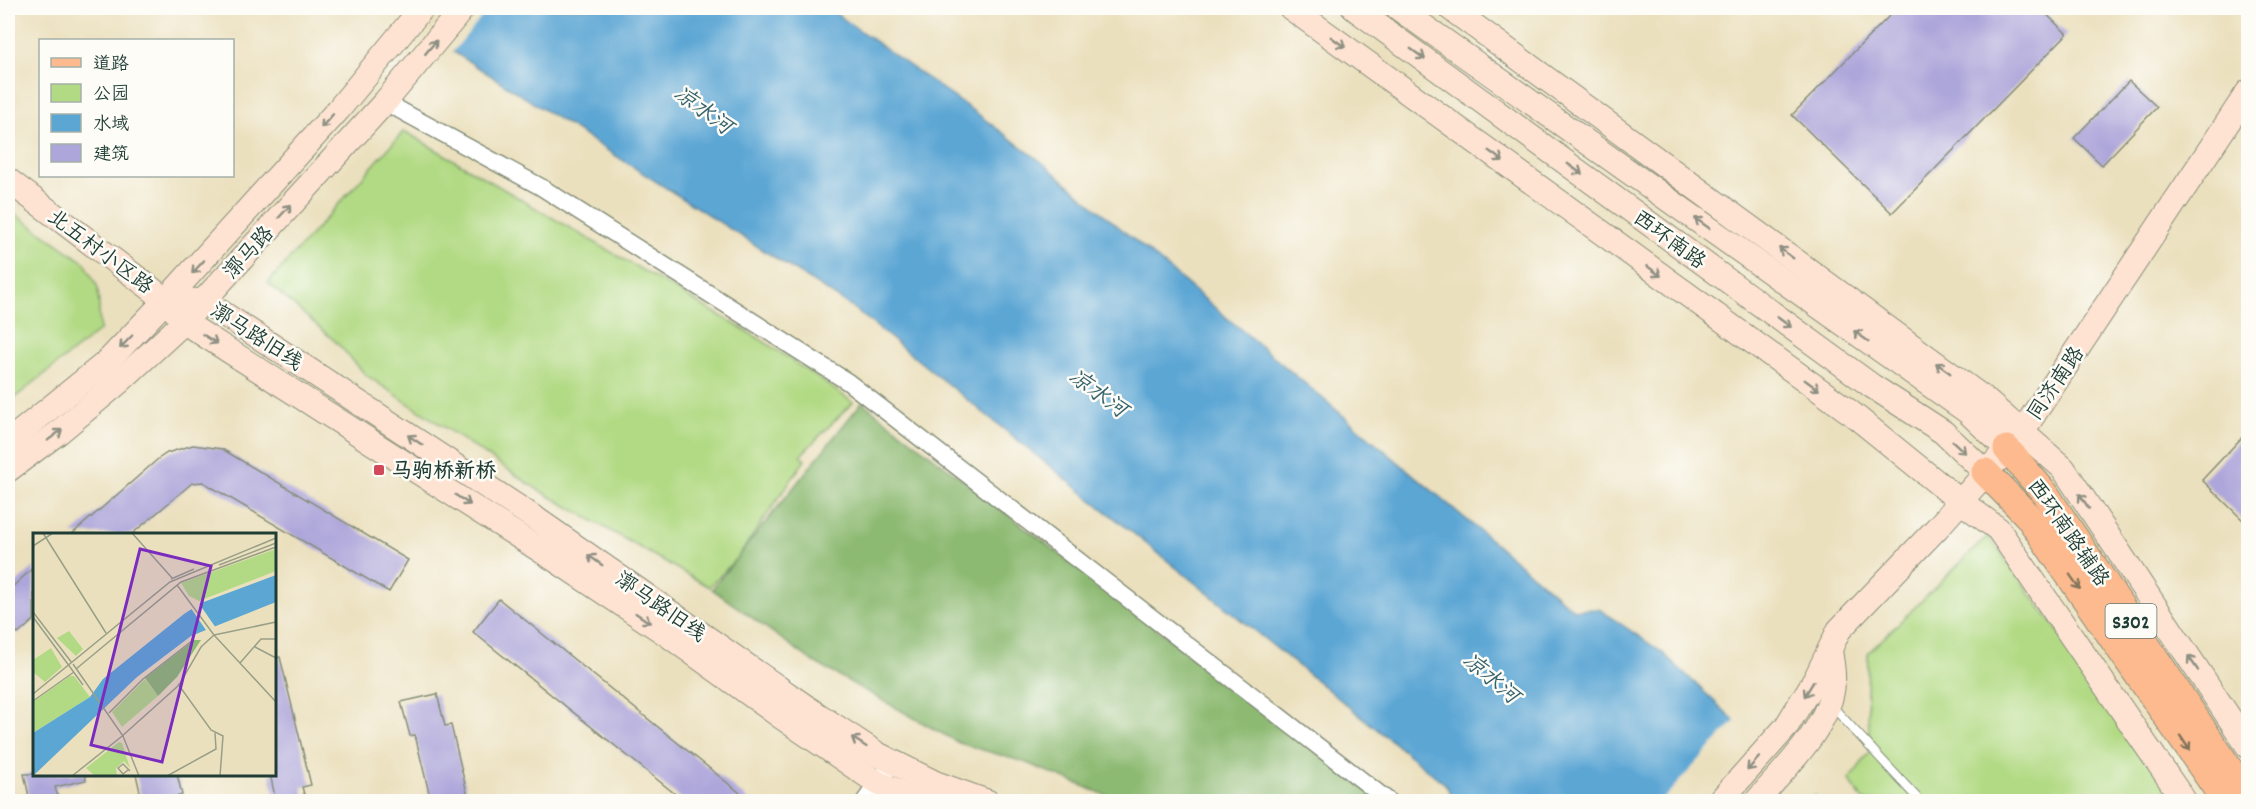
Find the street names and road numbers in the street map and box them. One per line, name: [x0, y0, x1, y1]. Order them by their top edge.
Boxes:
street label: 北五村小区路: [40, 204, 159, 303]
street label: 西环南路: [1625, 205, 1711, 278]
street label: 漷马路: [218, 221, 282, 287]
street label: 漷马路旧线: [203, 297, 308, 380]
street label: 同济南路: [2022, 341, 2093, 428]
street label: 西环南路辅路: [2018, 474, 2115, 594]
street label: 漷马路旧线: [608, 566, 711, 651]
road number: S302: [2106, 604, 2156, 638]

